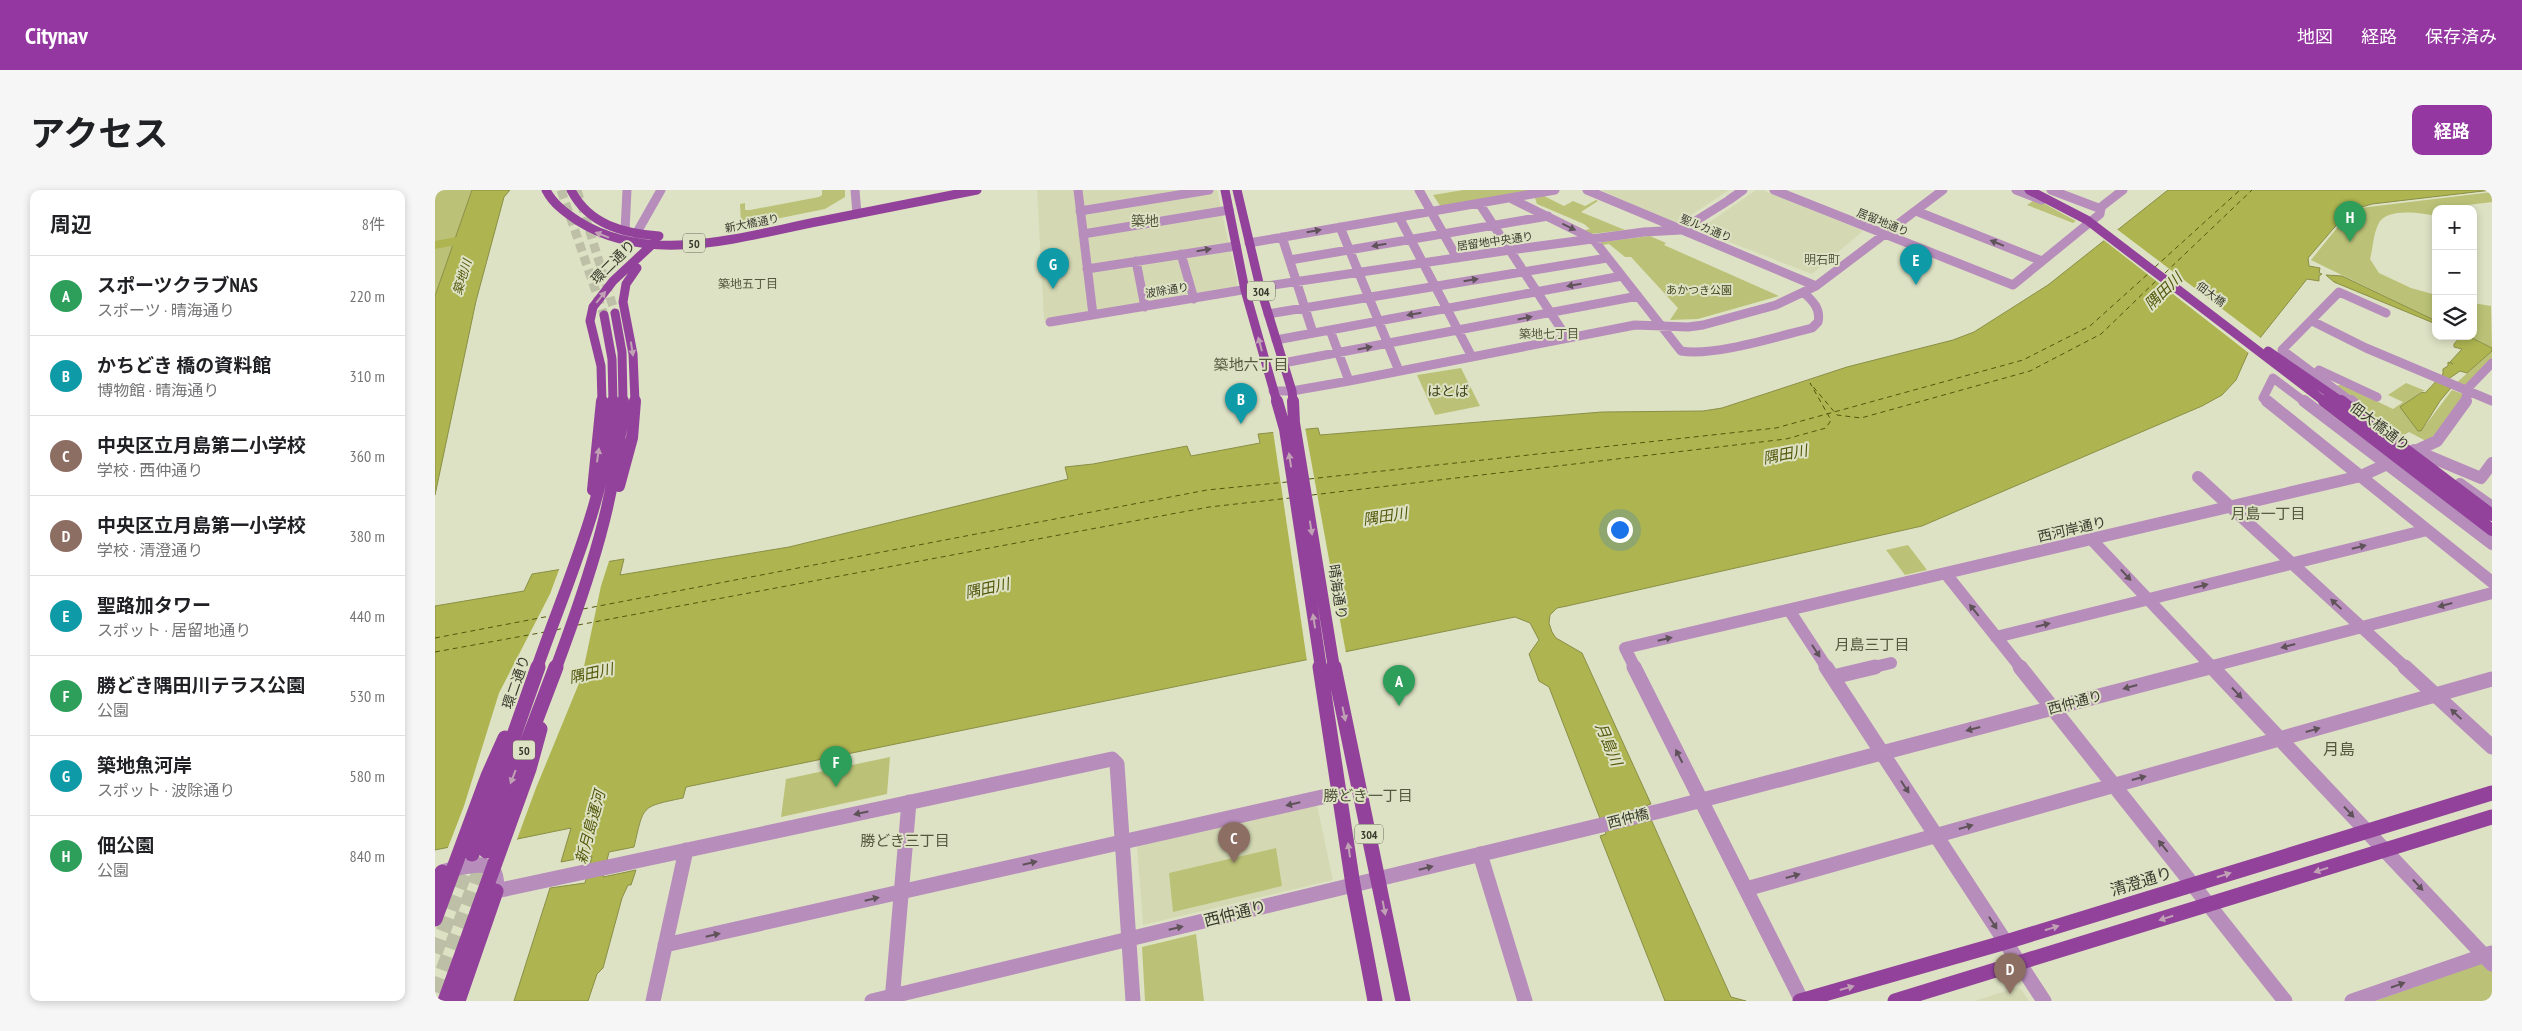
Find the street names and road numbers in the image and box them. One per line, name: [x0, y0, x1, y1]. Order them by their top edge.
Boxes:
street label: 居留地通り: [1855, 205, 1911, 239]
street label: 新大橋通り: [724, 211, 780, 235]
street label: 聖ルカ通り: [1678, 211, 1734, 245]
street label: 居留地中央通り: [1456, 229, 1534, 253]
road number: 50: [683, 234, 705, 252]
street label: 環二通り: [587, 236, 639, 288]
street label: 佃大橋: [2194, 278, 2228, 310]
street label: 波除通り: [1144, 280, 1190, 300]
road number: 304: [1247, 282, 1275, 300]
street label: 佃大橋通り: [2347, 398, 2413, 454]
street label: 西河岸通り: [2036, 512, 2108, 546]
street label: 晴海通り: [1325, 563, 1351, 621]
street label: 環二通り: [498, 653, 534, 711]
street label: 西仲通り: [2046, 686, 2104, 718]
road number: 50: [513, 740, 535, 760]
street label: 西仲橋: [1605, 804, 1651, 832]
road number: 304: [1355, 824, 1383, 844]
street label: 清澄通り: [2107, 862, 2175, 900]
street label: 西仲通り: [1202, 896, 1268, 930]

